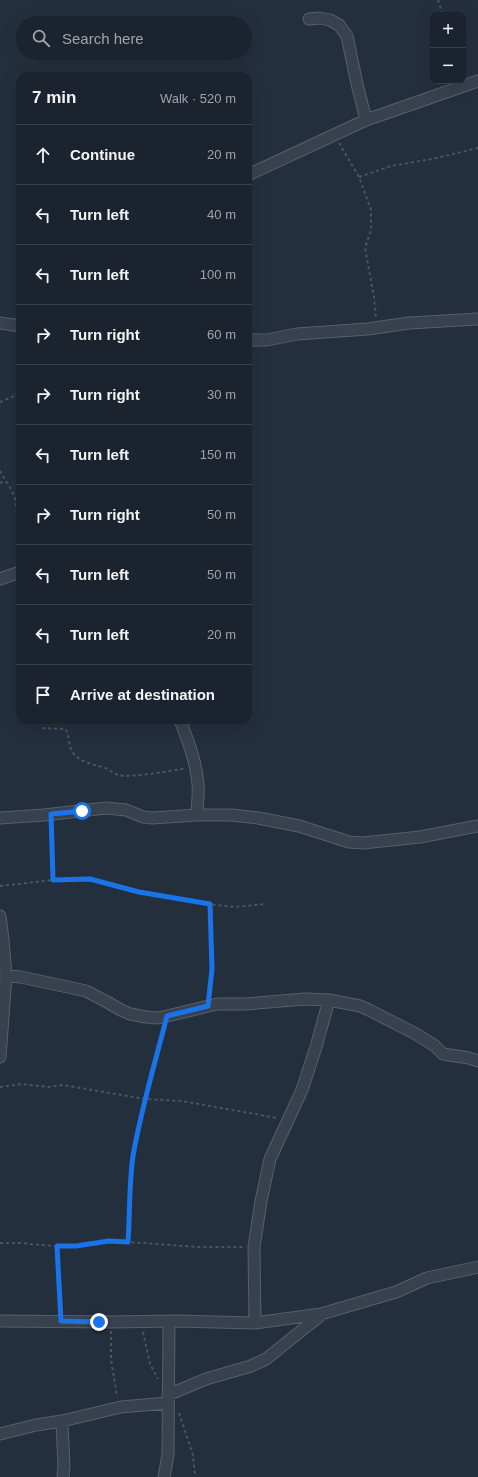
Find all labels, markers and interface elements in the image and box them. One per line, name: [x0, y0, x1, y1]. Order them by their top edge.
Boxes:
map controls: [430, 12, 466, 84]
button: +: [430, 12, 466, 48]
search box: [16, 16, 252, 60]
icon: search: [30, 27, 52, 49]
text: Search here: [62, 30, 144, 47]
button: −: [430, 48, 466, 84]
text: 7 min: [32, 88, 76, 107]
text: Walk · 520 m: [160, 91, 236, 106]
icon: ahead: [32, 144, 54, 166]
text: Continue: [70, 146, 135, 163]
text: 20 m: [207, 147, 236, 162]
icon: left: [32, 204, 54, 226]
text: Turn left: [70, 206, 129, 223]
text: 40 m: [207, 207, 236, 222]
icon: left: [32, 264, 54, 286]
text: Turn left: [70, 266, 129, 283]
text: 100 m: [200, 267, 236, 282]
icon: right: [32, 324, 54, 346]
text: Turn right: [70, 326, 140, 343]
text: 60 m: [207, 327, 236, 342]
icon: right: [32, 384, 54, 406]
text: Turn right: [70, 386, 140, 403]
text: 30 m: [207, 387, 236, 402]
icon: left: [32, 444, 54, 466]
text: Turn left: [70, 446, 129, 463]
text: 150 m: [200, 447, 236, 462]
icon: right: [32, 504, 54, 526]
text: Turn right: [70, 506, 140, 523]
text: 50 m: [207, 507, 236, 522]
icon: left: [32, 564, 54, 586]
text: Turn left: [70, 566, 129, 583]
text: 50 m: [207, 567, 236, 582]
icon: left: [32, 624, 54, 646]
text: Turn left: [70, 626, 129, 643]
text: 20 m: [207, 627, 236, 642]
icon: arrive: [32, 684, 54, 706]
text: Arrive at destination: [70, 686, 215, 703]
route start: [73, 802, 91, 820]
route end: [90, 1313, 108, 1331]

